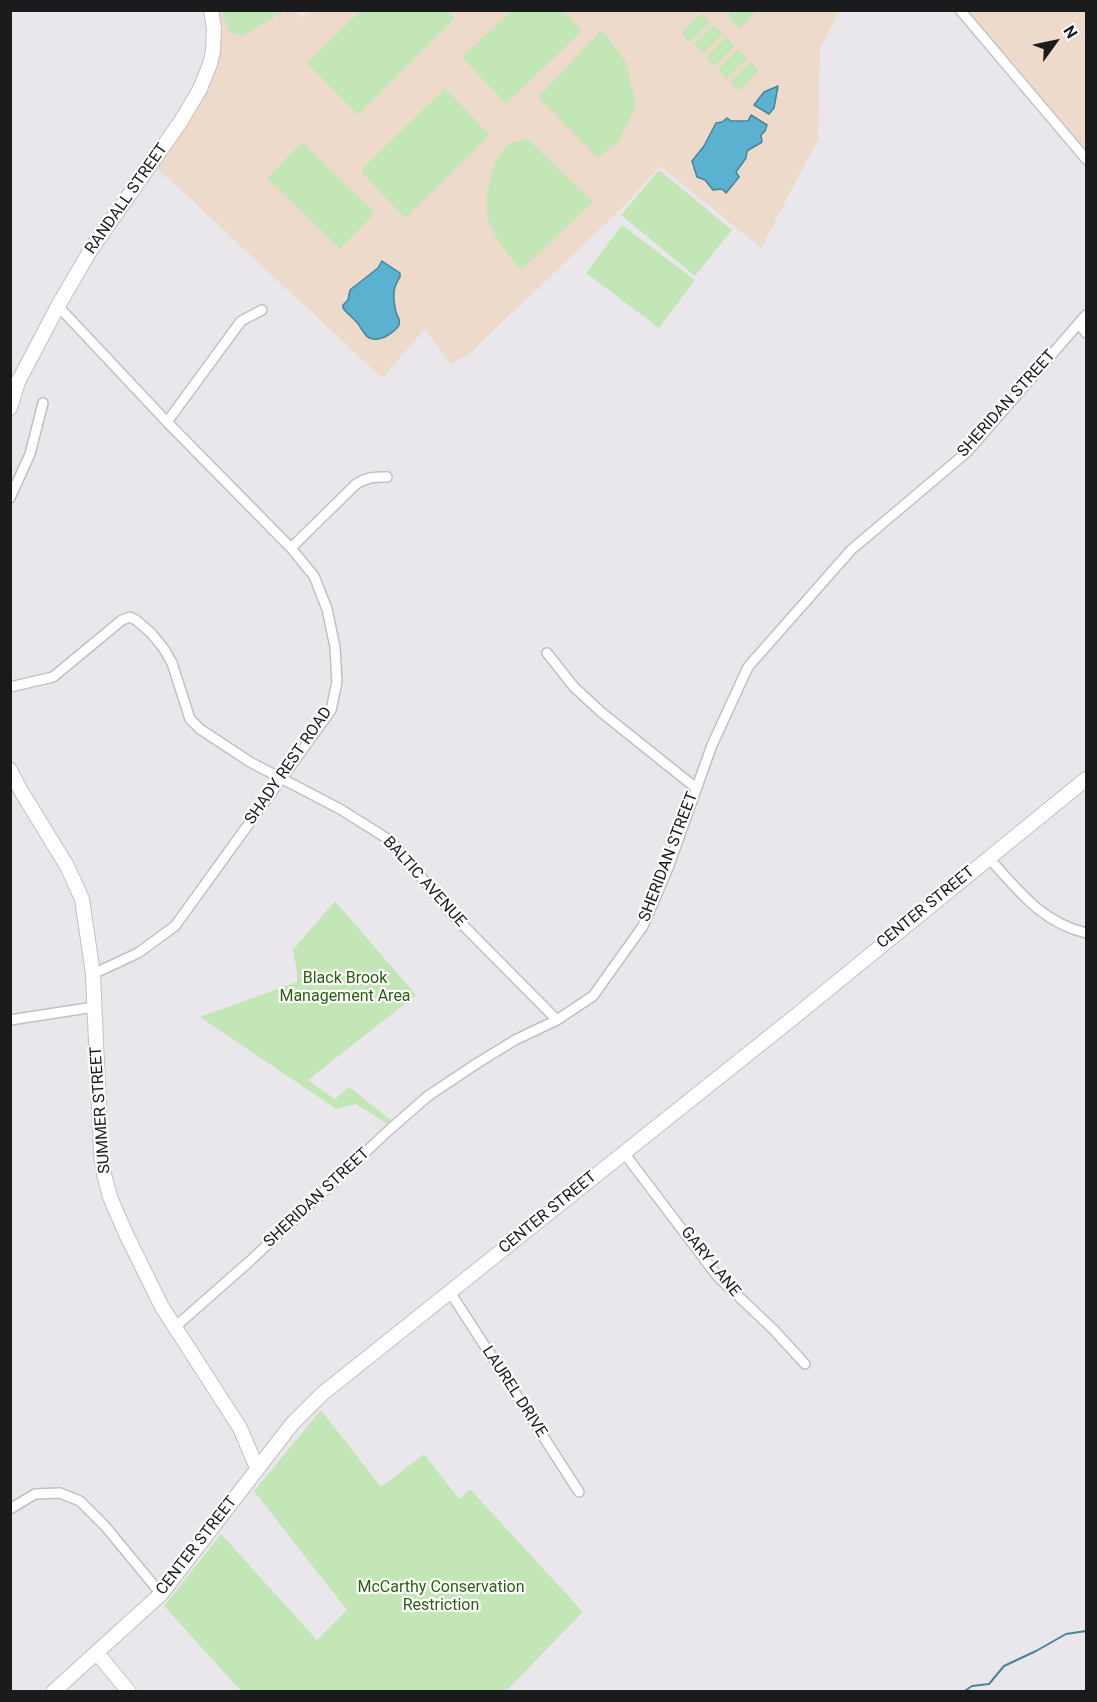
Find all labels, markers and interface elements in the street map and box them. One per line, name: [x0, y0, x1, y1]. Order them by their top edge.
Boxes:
north arrow: [1025, 12, 1085, 72]
text: N: [1059, 22, 1082, 42]
street label: RANDALL STREET: [82, 140, 172, 258]
street label: SHERIDAN STREET: [954, 347, 1060, 461]
street label: SHADY REST ROAD: [241, 704, 337, 828]
street label: SHERIDAN STREET: [635, 790, 703, 924]
street label: BALTIC AVENUE: [378, 833, 470, 931]
street label: CENTER STREET: [873, 863, 979, 953]
park label: Black Brook Management Area: [279, 969, 411, 1007]
street label: SUMMER STREET: [87, 1046, 115, 1174]
street label: SHERIDAN STREET: [260, 1144, 374, 1252]
street label: CENTER STREET: [495, 1168, 601, 1258]
street label: GARY LANE: [676, 1223, 744, 1301]
street label: LAUREL DRIVE: [477, 1343, 551, 1441]
street label: CENTER STREET: [153, 1493, 241, 1599]
park label: McCarthy Conservation Restriction: [358, 1578, 524, 1616]

